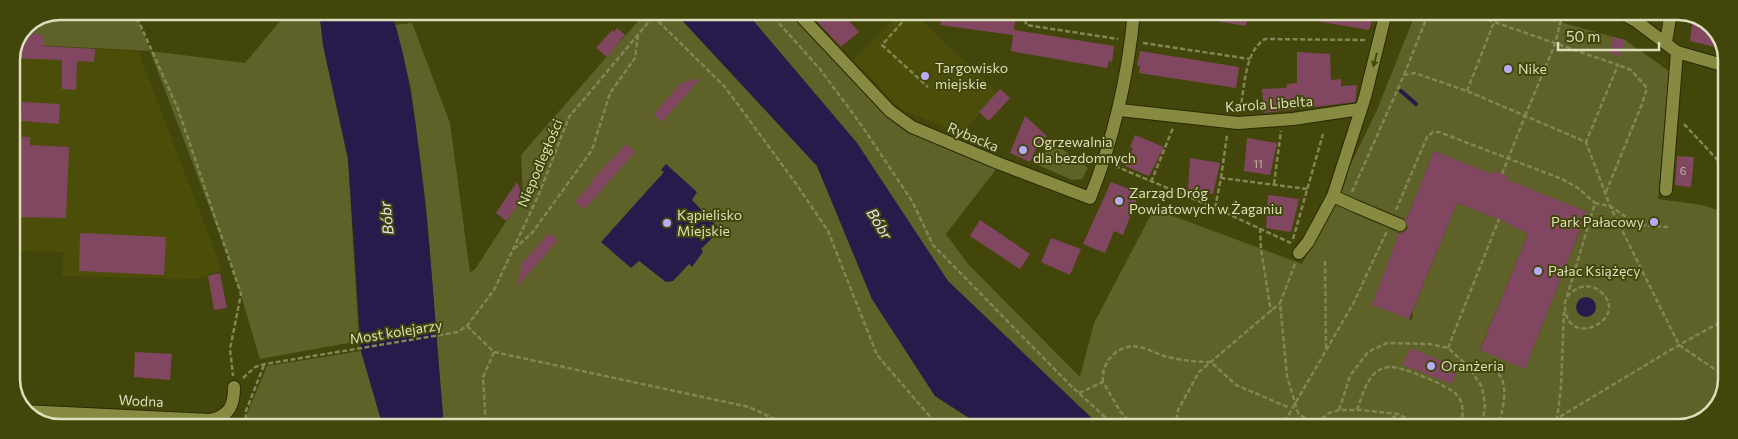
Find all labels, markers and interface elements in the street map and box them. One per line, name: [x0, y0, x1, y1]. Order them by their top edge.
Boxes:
scale bar: [1558, 20, 1659, 52]
text: 50 m: [1566, 27, 1600, 45]
one-way arrow: [1371, 52, 1379, 67]
place label: Targowisko miejskie: [935, 59, 1008, 92]
place label: Nike: [1518, 60, 1547, 77]
marker: Nike: [1502, 63, 1514, 75]
marker: Targowisko miejskie: [919, 70, 931, 82]
street label: Karola Libelta: [1225, 92, 1313, 115]
street label: Niepodległości: [513, 116, 566, 209]
street label: Rybacka: [945, 118, 1001, 155]
place label: Ogrzewalnia dla bezdomnych: [1033, 133, 1136, 166]
marker: Ogrzewalnia dla bezdomnych: [1017, 144, 1029, 156]
house number: 11: [1253, 157, 1263, 170]
house number: 6: [1680, 164, 1687, 177]
place label: Zarząd Dróg Powiatowych w Żaganiu: [1129, 184, 1282, 217]
marker: Zarząd Dróg Powiatowych w Żaganiu: [1113, 195, 1125, 207]
water label: Bóbr: [375, 200, 397, 236]
water label: Bóbr: [863, 204, 897, 243]
place label: Kąpielisko Miejskie: [677, 206, 742, 239]
place label: Park Pałacowy: [1551, 213, 1644, 230]
marker: Park Pałacowy: [1648, 216, 1660, 228]
marker: Kąpielisko Miejskie: [661, 217, 673, 229]
place label: Pałac Książęcy: [1548, 262, 1640, 279]
marker: Pałac Książęcy: [1532, 265, 1544, 277]
street label: Most kolejarzy: [348, 316, 443, 347]
place label: Oranżeria: [1441, 357, 1504, 374]
marker: Oranżeria: [1425, 360, 1437, 372]
street label: Wodna: [118, 391, 164, 410]

